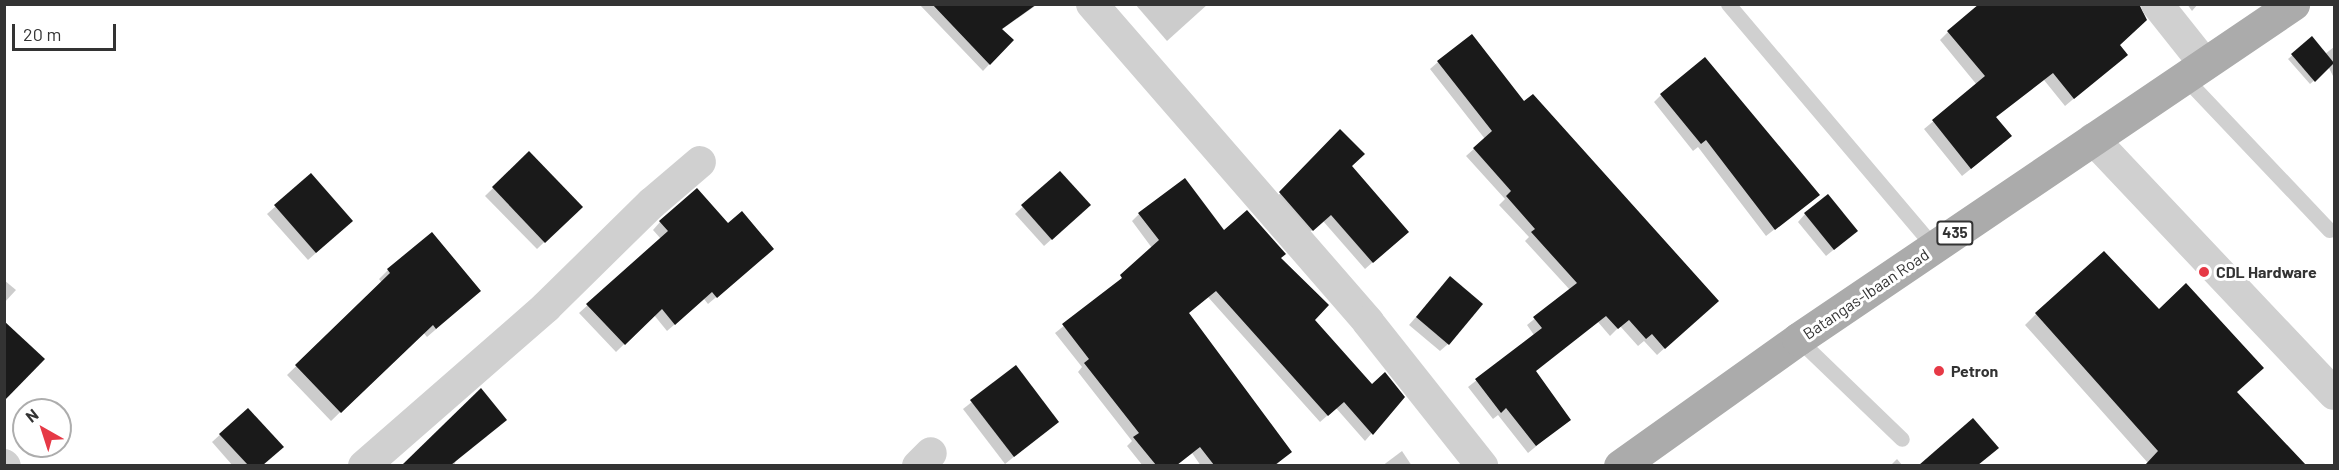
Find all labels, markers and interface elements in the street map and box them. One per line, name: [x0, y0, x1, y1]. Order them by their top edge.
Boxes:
scale bar: [15, 12, 118, 50]
text: 20 m: [23, 23, 61, 45]
road number: 435: [1936, 221, 1974, 245]
street label: Batangas-Ibaan Road: [1799, 245, 1933, 343]
place label: CDL Hardware: [2216, 262, 2317, 282]
marker: CDL Hardware: [2197, 265, 2211, 279]
place label: Petron: [1951, 361, 1998, 381]
marker: Petron: [1932, 364, 1946, 378]
north arrow: [12, 398, 72, 458]
text: N: [21, 404, 42, 426]

